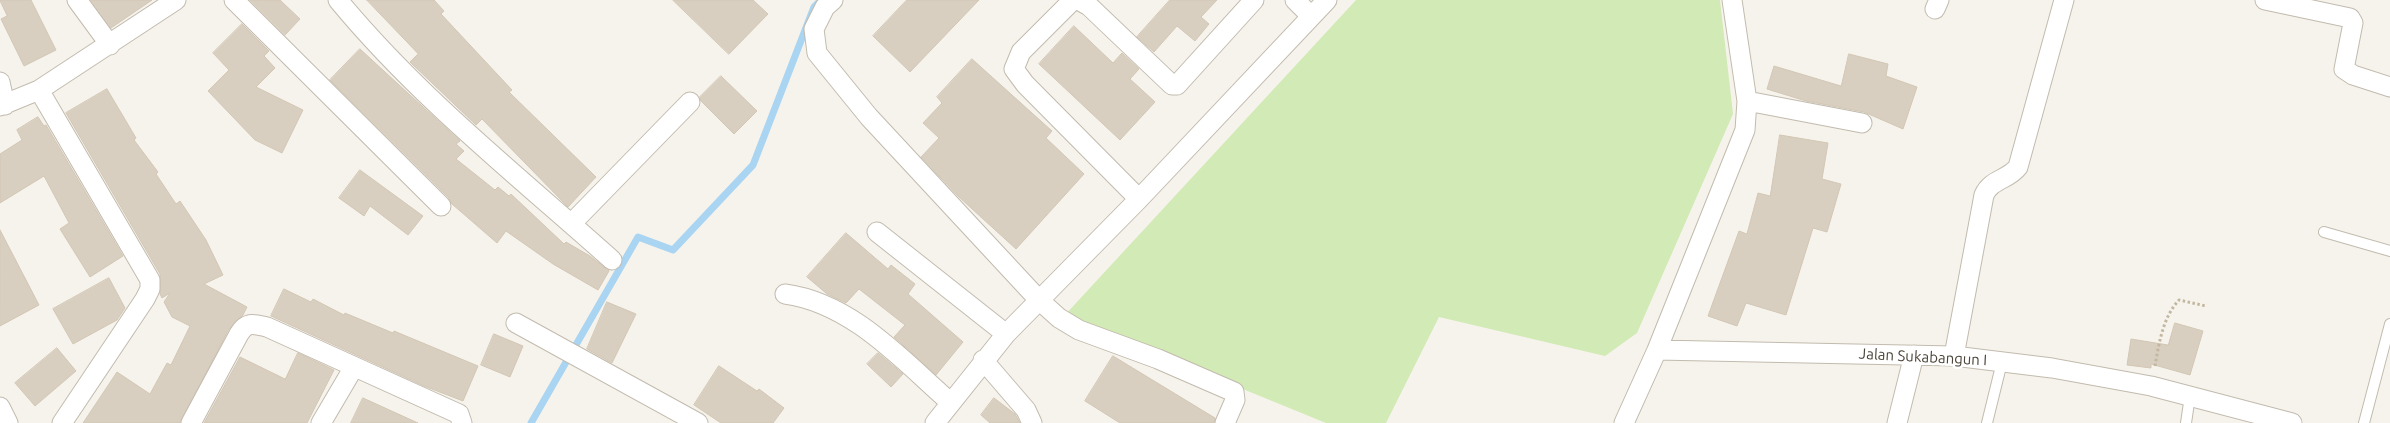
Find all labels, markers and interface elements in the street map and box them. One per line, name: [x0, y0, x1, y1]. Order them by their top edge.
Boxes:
street label: Jalan Sukabangun I: [1858, 345, 1988, 369]

